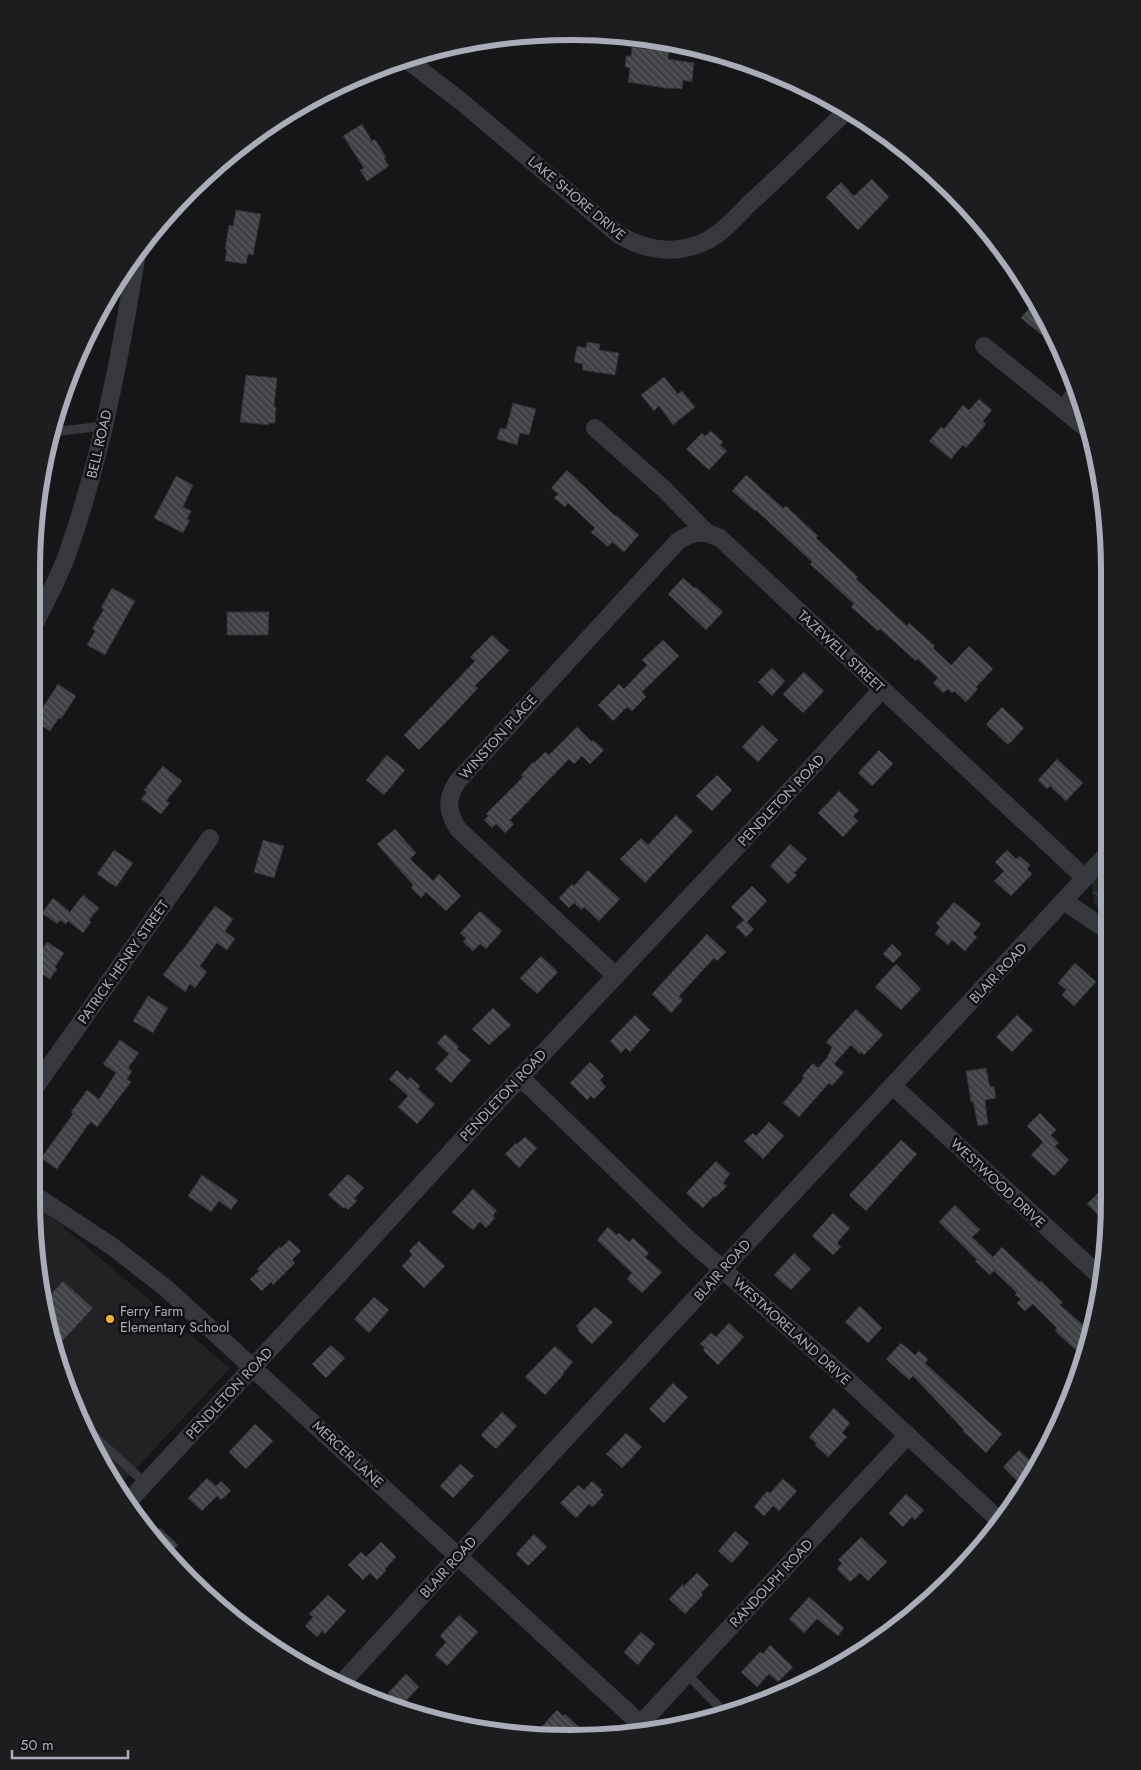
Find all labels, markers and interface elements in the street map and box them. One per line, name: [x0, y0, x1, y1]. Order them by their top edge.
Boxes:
street label: LAKE SHORE DRIVE: [524, 151, 630, 245]
street label: BELL ROAD: [81, 408, 117, 480]
street label: TAZEWELL STREET: [793, 605, 889, 697]
street label: WINSTON PLACE: [454, 690, 542, 784]
street label: PENDLETON ROAD: [733, 750, 829, 850]
street label: PATRICK HENRY STREET: [73, 896, 174, 1028]
street label: BLAIR ROAD: [965, 938, 1031, 1008]
street label: PENDLETON ROAD: [455, 1045, 551, 1145]
street label: WESTWOOD DRIVE: [946, 1134, 1050, 1232]
street label: BLAIR ROAD: [689, 1235, 755, 1305]
street label: WESTMORELAND DRIVE: [729, 1273, 855, 1389]
place label: Ferry Farm Elementary School: [120, 1301, 230, 1337]
marker: Ferry Farm Elementary School: [104, 1313, 116, 1325]
street label: PENDLETON ROAD: [181, 1343, 277, 1443]
street label: MERCER LANE: [308, 1416, 388, 1492]
street label: BLAIR ROAD: [415, 1532, 481, 1602]
street label: RANDOLPH ROAD: [725, 1535, 817, 1631]
scale bar: [12, 1728, 129, 1760]
text: 50 m: [20, 1734, 54, 1756]

